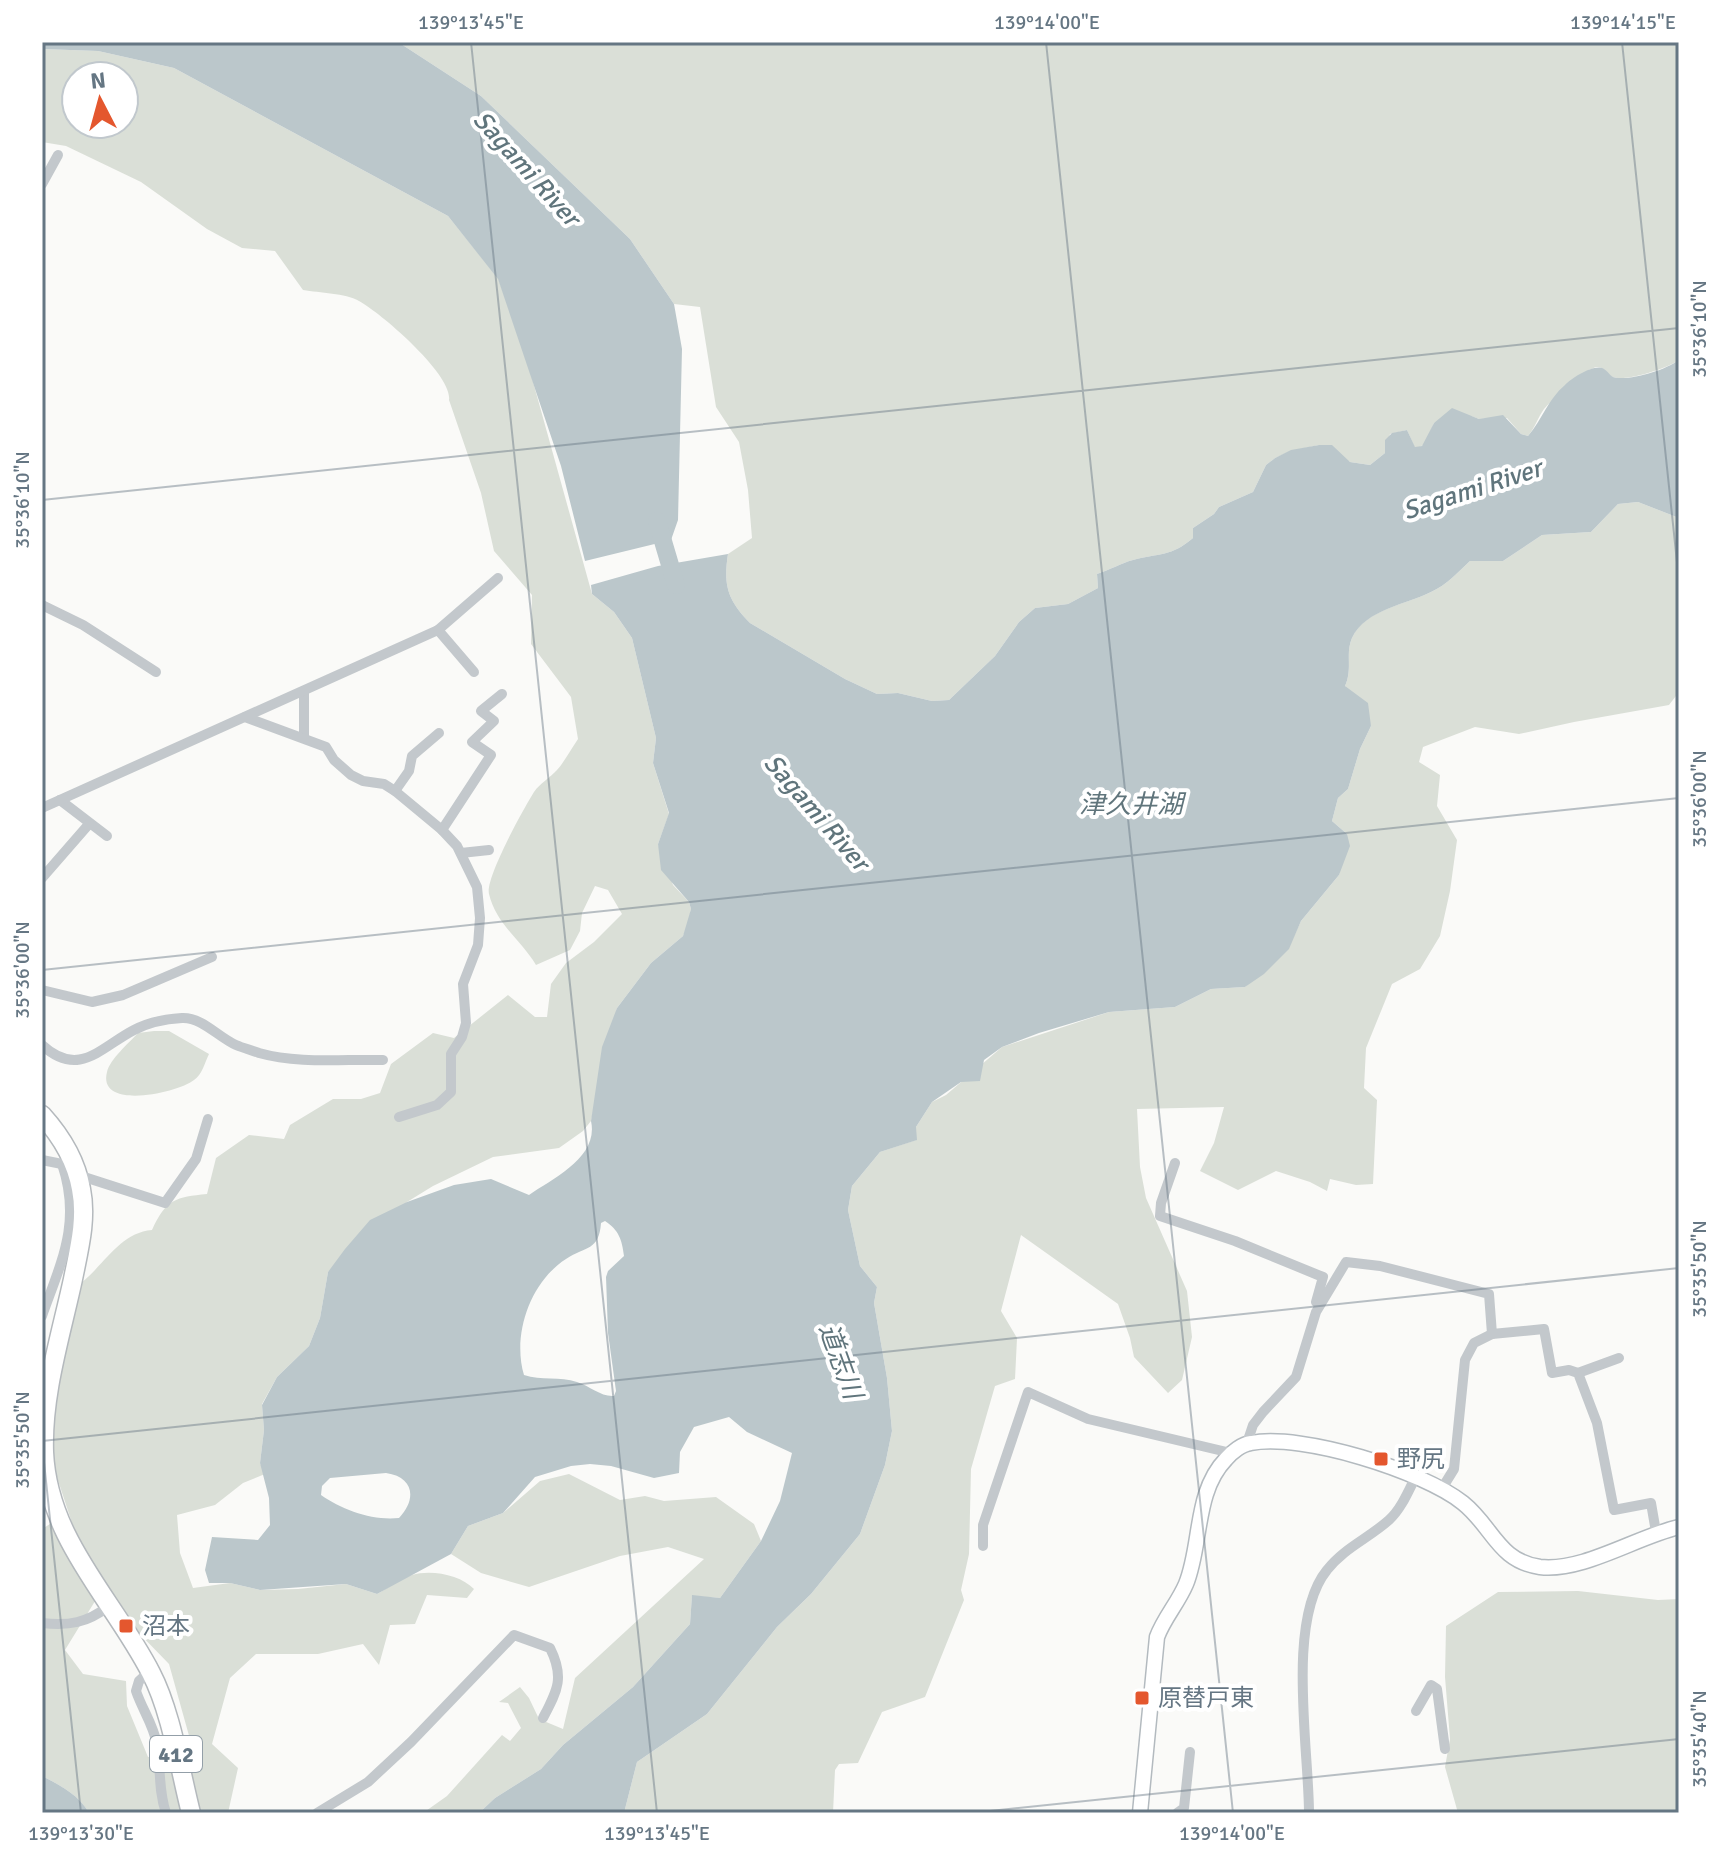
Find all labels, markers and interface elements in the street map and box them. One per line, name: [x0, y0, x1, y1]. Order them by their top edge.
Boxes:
text: 139°13'45"E: [418, 10, 524, 35]
text: 139°14'00"E: [994, 10, 1100, 35]
text: 139°14'15"E: [1570, 10, 1676, 35]
north arrow: [60, 60, 140, 140]
text: N: [89, 66, 107, 95]
water label: Sagami River: [466, 104, 589, 236]
text: 35°36'10"N: [1687, 280, 1712, 378]
text: 35°36'10"N: [10, 451, 35, 549]
water label: Sagami River: [1399, 451, 1549, 527]
water label: Sagami River: [757, 748, 878, 880]
text: 35°36'00"N: [1687, 750, 1712, 848]
water label: 津久井湖: [1079, 789, 1187, 821]
text: 35°36'00"N: [10, 921, 35, 1019]
text: 35°35'50"N: [1687, 1220, 1712, 1318]
water label: 道志川: [812, 1319, 869, 1406]
text: 35°35'50"N: [10, 1391, 35, 1489]
place label: 野尻: [1397, 1444, 1445, 1474]
marker: 野尻: [1372, 1450, 1390, 1468]
place label: 沼本: [142, 1611, 190, 1641]
marker: 沼本: [117, 1617, 135, 1635]
place label: 原替戸東: [1158, 1683, 1254, 1713]
marker: 原替戸東: [1133, 1689, 1151, 1707]
text: 35°35'40"N: [1687, 1690, 1712, 1788]
road number: 412: [150, 1736, 202, 1772]
text: 139°13'30"E: [28, 1821, 134, 1846]
text: 139°13'45"E: [604, 1821, 710, 1846]
text: 139°14'00"E: [1179, 1821, 1285, 1846]

